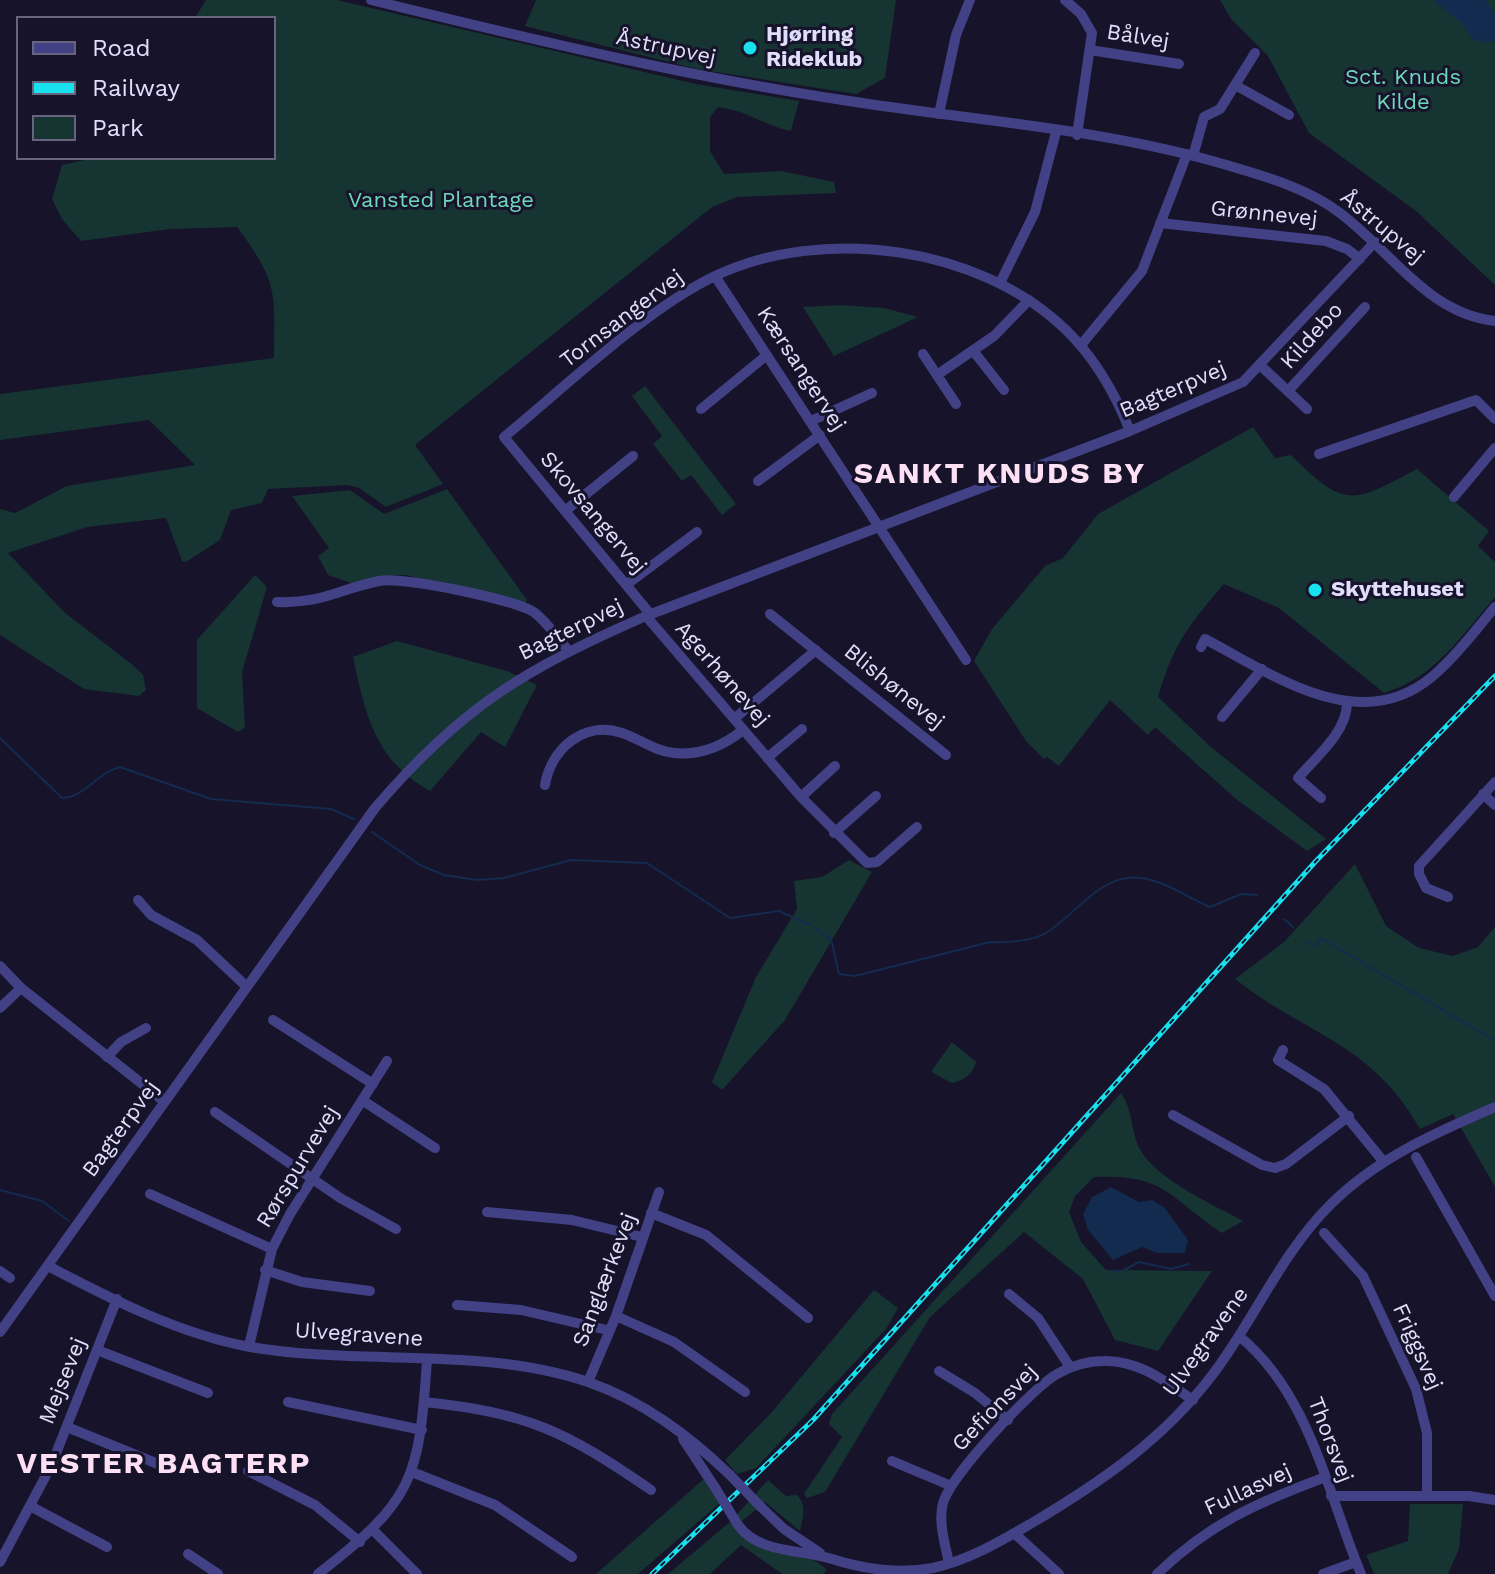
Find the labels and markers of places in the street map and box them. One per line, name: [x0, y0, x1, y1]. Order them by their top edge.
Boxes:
place label: Hjørring Rideklub: [766, 22, 862, 74]
marker: Hjørring Rideklub: [741, 39, 759, 57]
place label: Skyttehuset: [1331, 577, 1464, 603]
marker: Skyttehuset: [1306, 581, 1324, 599]

